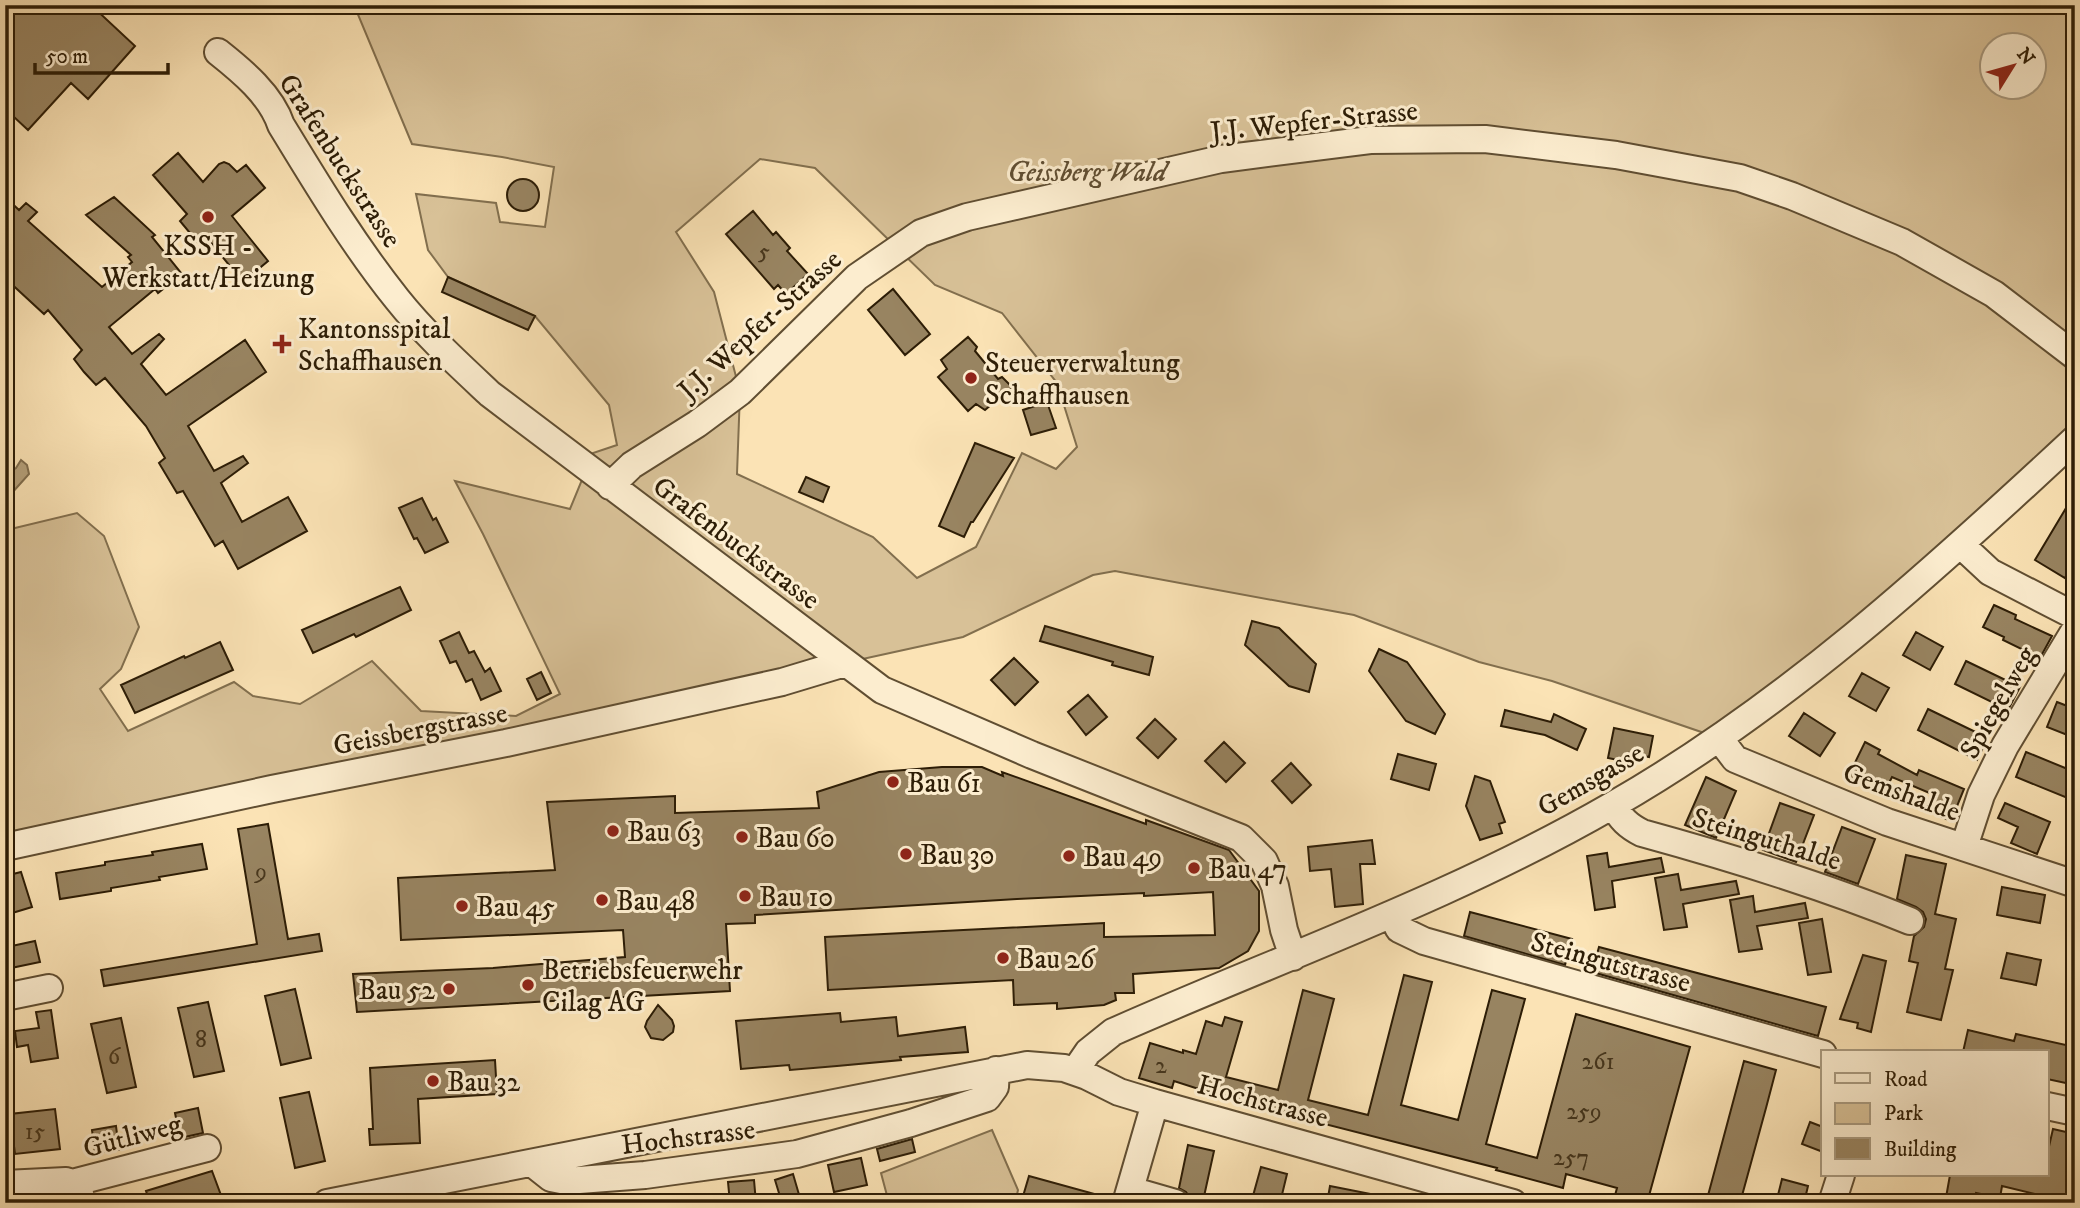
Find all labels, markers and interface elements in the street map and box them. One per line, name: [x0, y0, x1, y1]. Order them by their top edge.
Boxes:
scale bar: [35, 32, 168, 76]
north arrow: [1979, 32, 2048, 102]
text: 50 m: [46, 44, 88, 70]
text: N: [2011, 44, 2039, 70]
street label: Grafenbuckstrasse: [270, 67, 409, 254]
street label: J.J. Wepfer-Strasse: [1206, 93, 1420, 150]
park label: Geissberg Wald: [1007, 155, 1170, 190]
marker: KSSH - Werkstatt/Heizung: [200, 209, 216, 225]
place label: KSSH - Werkstatt/Heizung: [101, 229, 314, 296]
house number: 5: [758, 237, 770, 267]
street label: J.J. Wepfer-Strasse: [669, 242, 849, 410]
place label: Kantonsspital Schaffhausen: [298, 312, 451, 379]
marker: Kantonsspital Schaffhausen: [272, 334, 292, 354]
place label: Steuerverwaltung Schaffhausen: [985, 346, 1180, 413]
marker: Steuerverwaltung Schaffhausen: [963, 370, 979, 386]
street label: Grafenbuckstrasse: [646, 469, 827, 617]
street label: Spiegelweg: [1952, 640, 2045, 765]
street label: Geissbergstrasse: [330, 695, 510, 764]
street label: Gemsgasse: [1531, 736, 1650, 825]
street label: Gemshalde: [1838, 755, 1965, 830]
place label: Bau 61: [907, 766, 981, 801]
marker: Bau 61: [885, 774, 901, 790]
street label: Steinguthalde: [1688, 800, 1845, 879]
place label: Bau 63: [627, 815, 701, 850]
place label: Bau 60: [756, 821, 835, 856]
marker: Bau 63: [605, 823, 621, 839]
marker: Bau 60: [734, 829, 750, 845]
place label: Bau 30: [920, 838, 995, 873]
place label: Bau 49: [1083, 840, 1162, 875]
marker: Bau 30: [898, 846, 914, 862]
marker: Bau 49: [1061, 848, 1077, 864]
place label: Bau 47: [1208, 852, 1287, 887]
house number: 9: [254, 857, 267, 887]
marker: Bau 47: [1186, 860, 1202, 876]
place label: Bau 10: [759, 880, 833, 915]
place label: Bau 48: [616, 884, 695, 919]
marker: Bau 10: [737, 888, 753, 904]
place label: Bau 45: [476, 890, 555, 925]
marker: Bau 48: [594, 892, 610, 908]
marker: Bau 45: [454, 898, 470, 914]
street label: Steingutstrasse: [1527, 924, 1694, 1001]
place label: Bau 26: [1017, 942, 1096, 977]
marker: Bau 26: [995, 950, 1011, 966]
place label: Betriebsfeuerwehr Cilag AG: [542, 953, 743, 1020]
place label: Bau 52: [358, 973, 435, 1008]
marker: Betriebsfeuerwehr Cilag AG: [520, 977, 536, 993]
marker: Bau 52: [441, 981, 457, 997]
house number: 8: [195, 1025, 207, 1055]
house number: 6: [108, 1042, 122, 1072]
house number: 261: [1582, 1047, 1614, 1077]
legend: [1821, 1050, 2048, 1176]
house number: 2: [1155, 1051, 1167, 1081]
place label: Bau 32: [447, 1065, 521, 1100]
street label: Hochstrasse: [1193, 1067, 1332, 1136]
text: Road: [1884, 1067, 1928, 1093]
marker: Bau 32: [425, 1073, 441, 1089]
house number: 259: [1566, 1097, 1602, 1127]
text: Park: [1884, 1101, 1924, 1127]
street label: Gütliweg: [79, 1106, 186, 1166]
street label: Hochstrasse: [619, 1112, 757, 1163]
house number: 15: [25, 1117, 45, 1147]
text: Building: [1884, 1137, 1957, 1163]
house number: 257: [1553, 1143, 1589, 1173]

